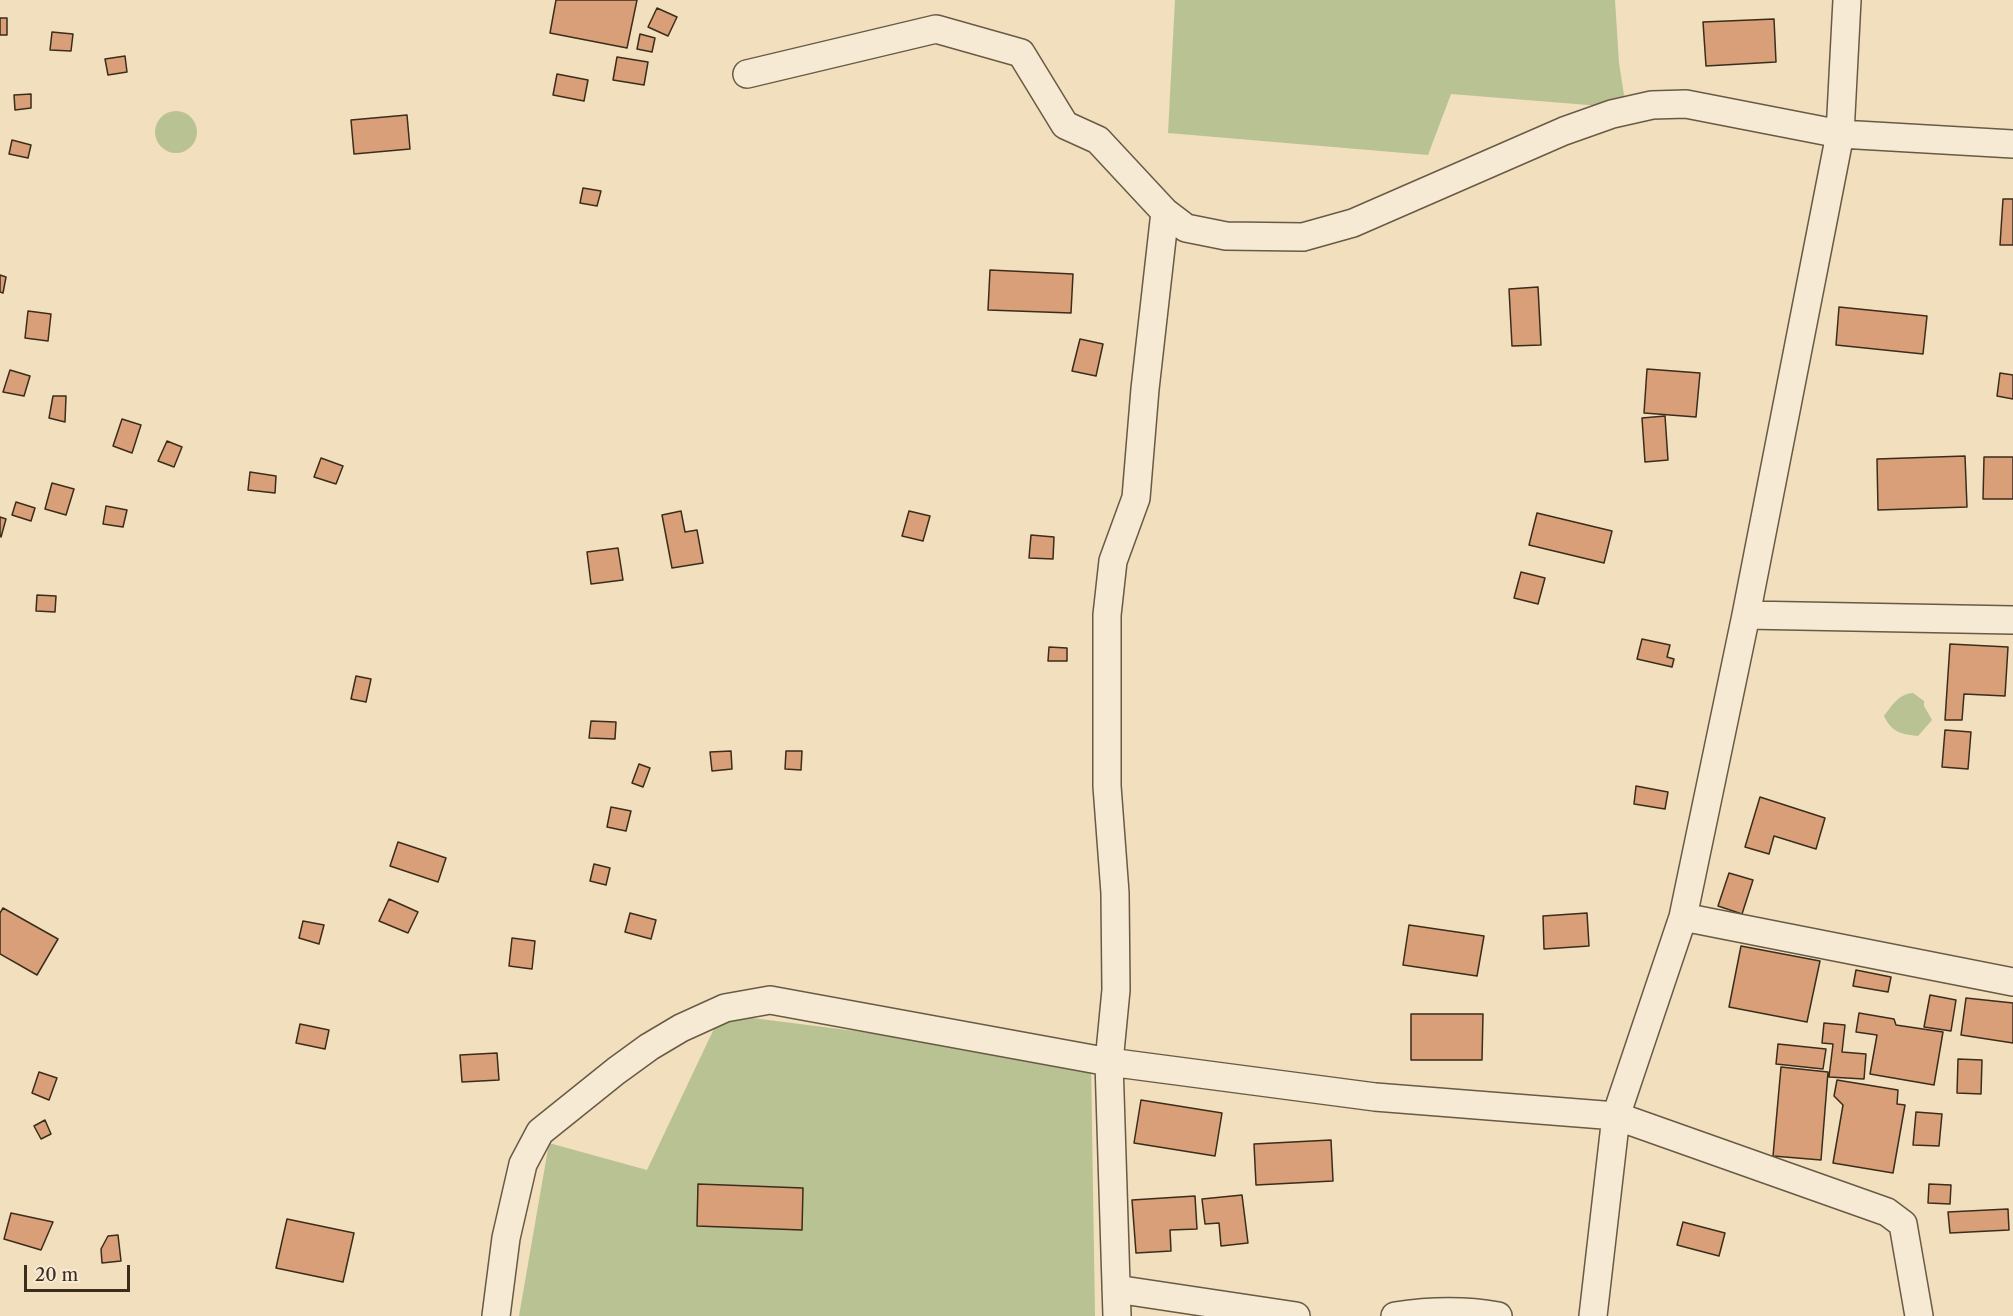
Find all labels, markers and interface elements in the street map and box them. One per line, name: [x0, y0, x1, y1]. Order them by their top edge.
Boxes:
scale bar: [27, 1253, 134, 1291]
text: 20 m: [35, 1264, 78, 1286]

